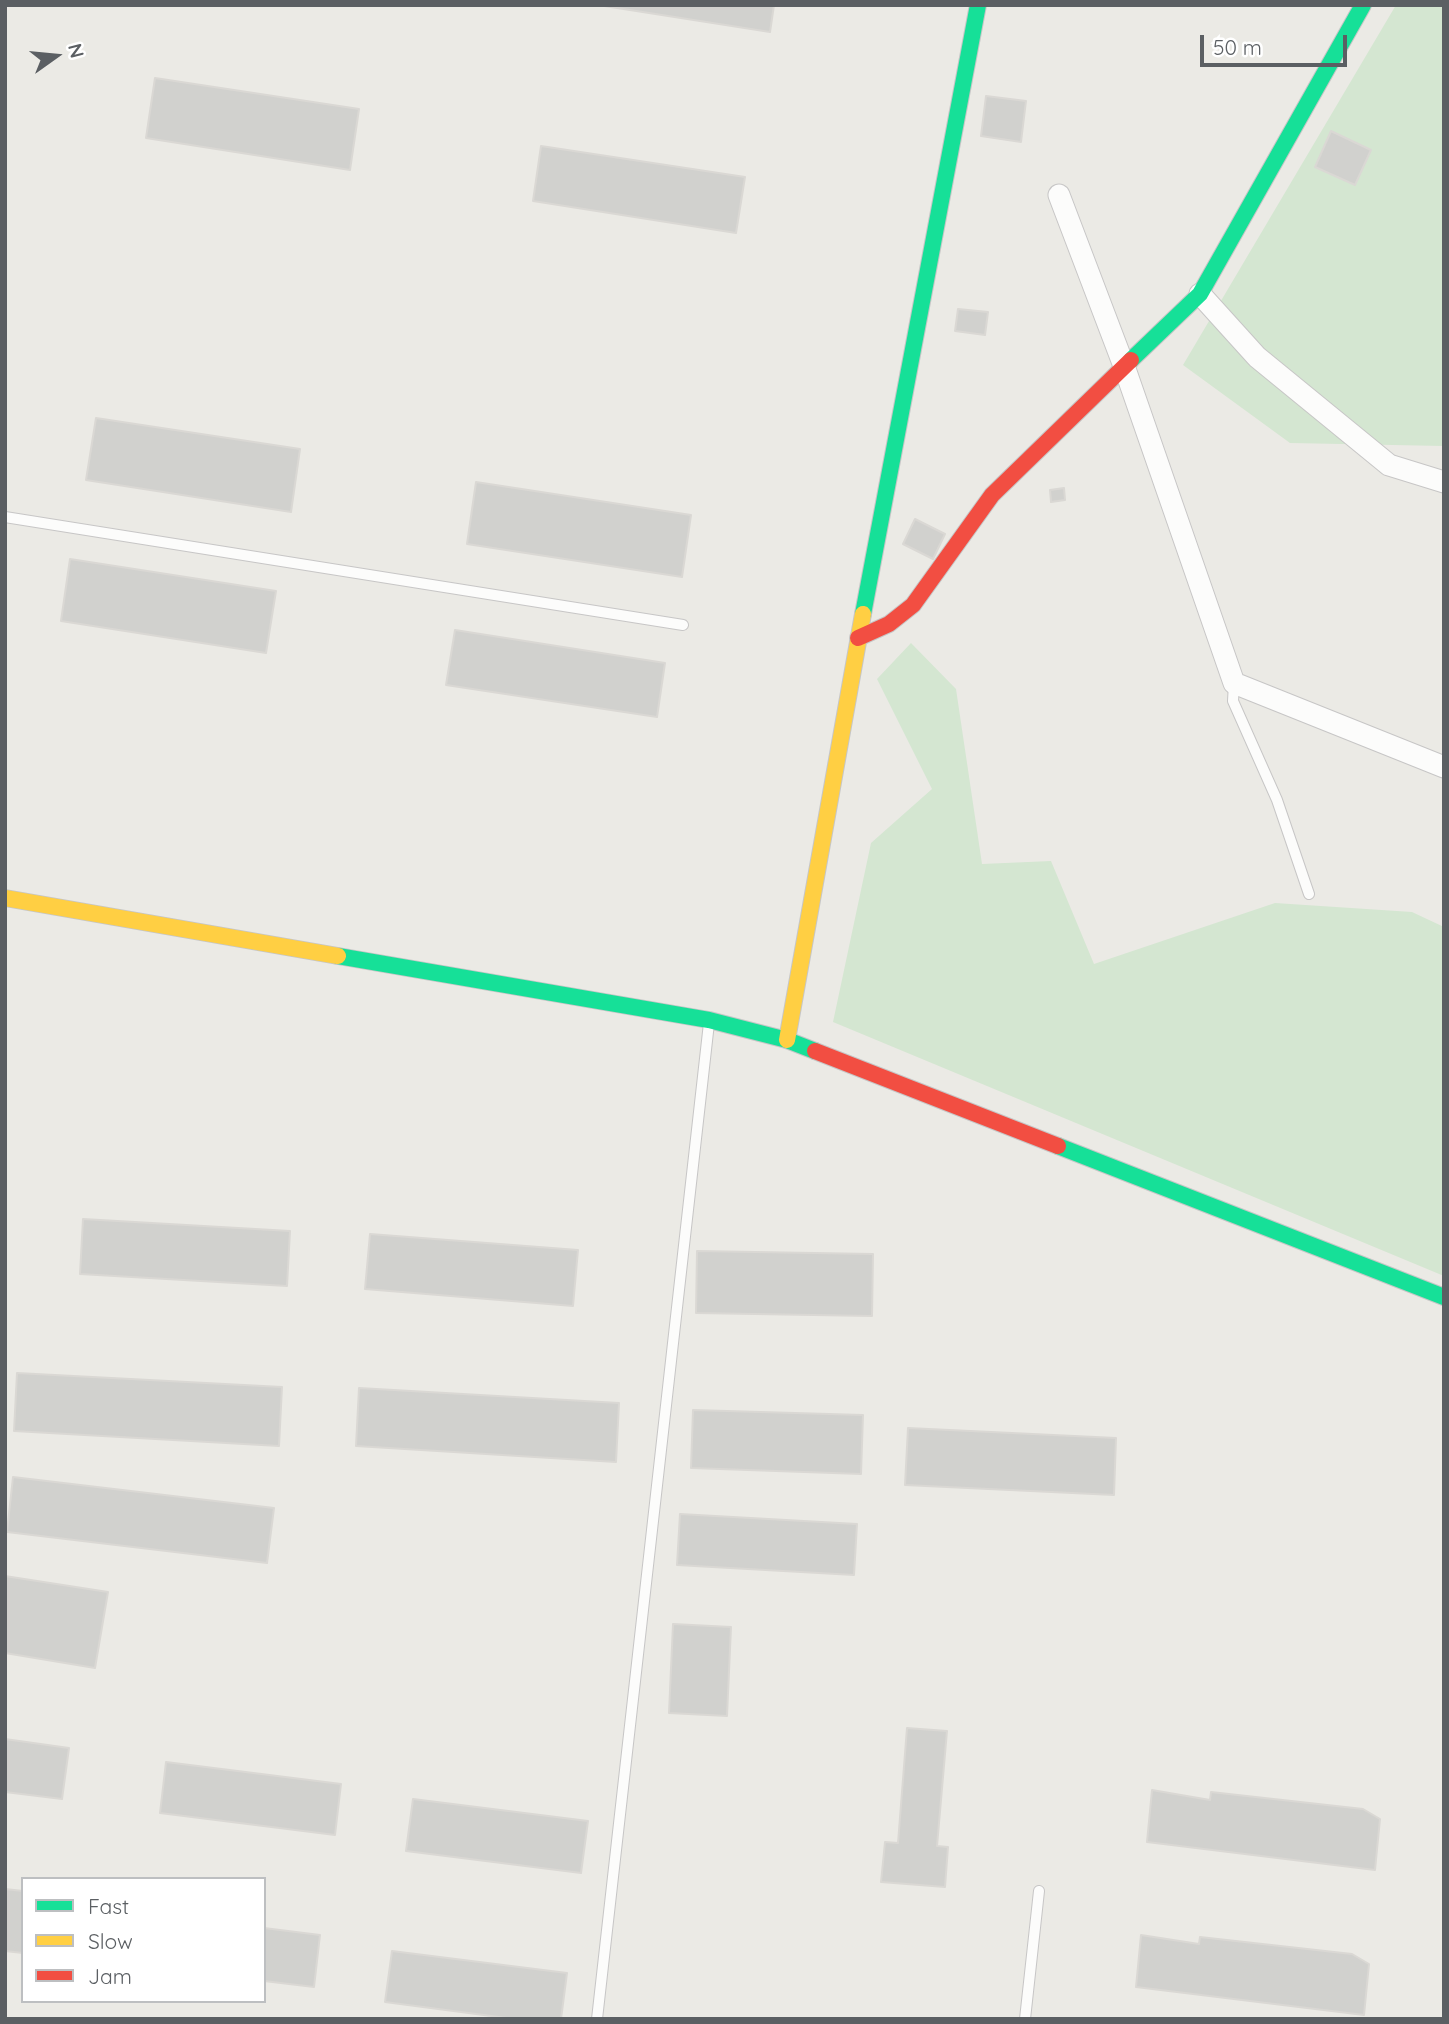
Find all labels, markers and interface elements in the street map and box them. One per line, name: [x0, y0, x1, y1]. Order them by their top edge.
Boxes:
north arrow: [21, 21, 91, 91]
scale bar: [1204, 21, 1351, 65]
text: 50 m: [1213, 34, 1262, 60]
text: N: [63, 41, 90, 60]
legend: [21, 1877, 266, 2003]
text: Fast: [88, 1893, 129, 1919]
text: Slow: [88, 1928, 133, 1954]
text: Jam: [88, 1963, 132, 1989]

